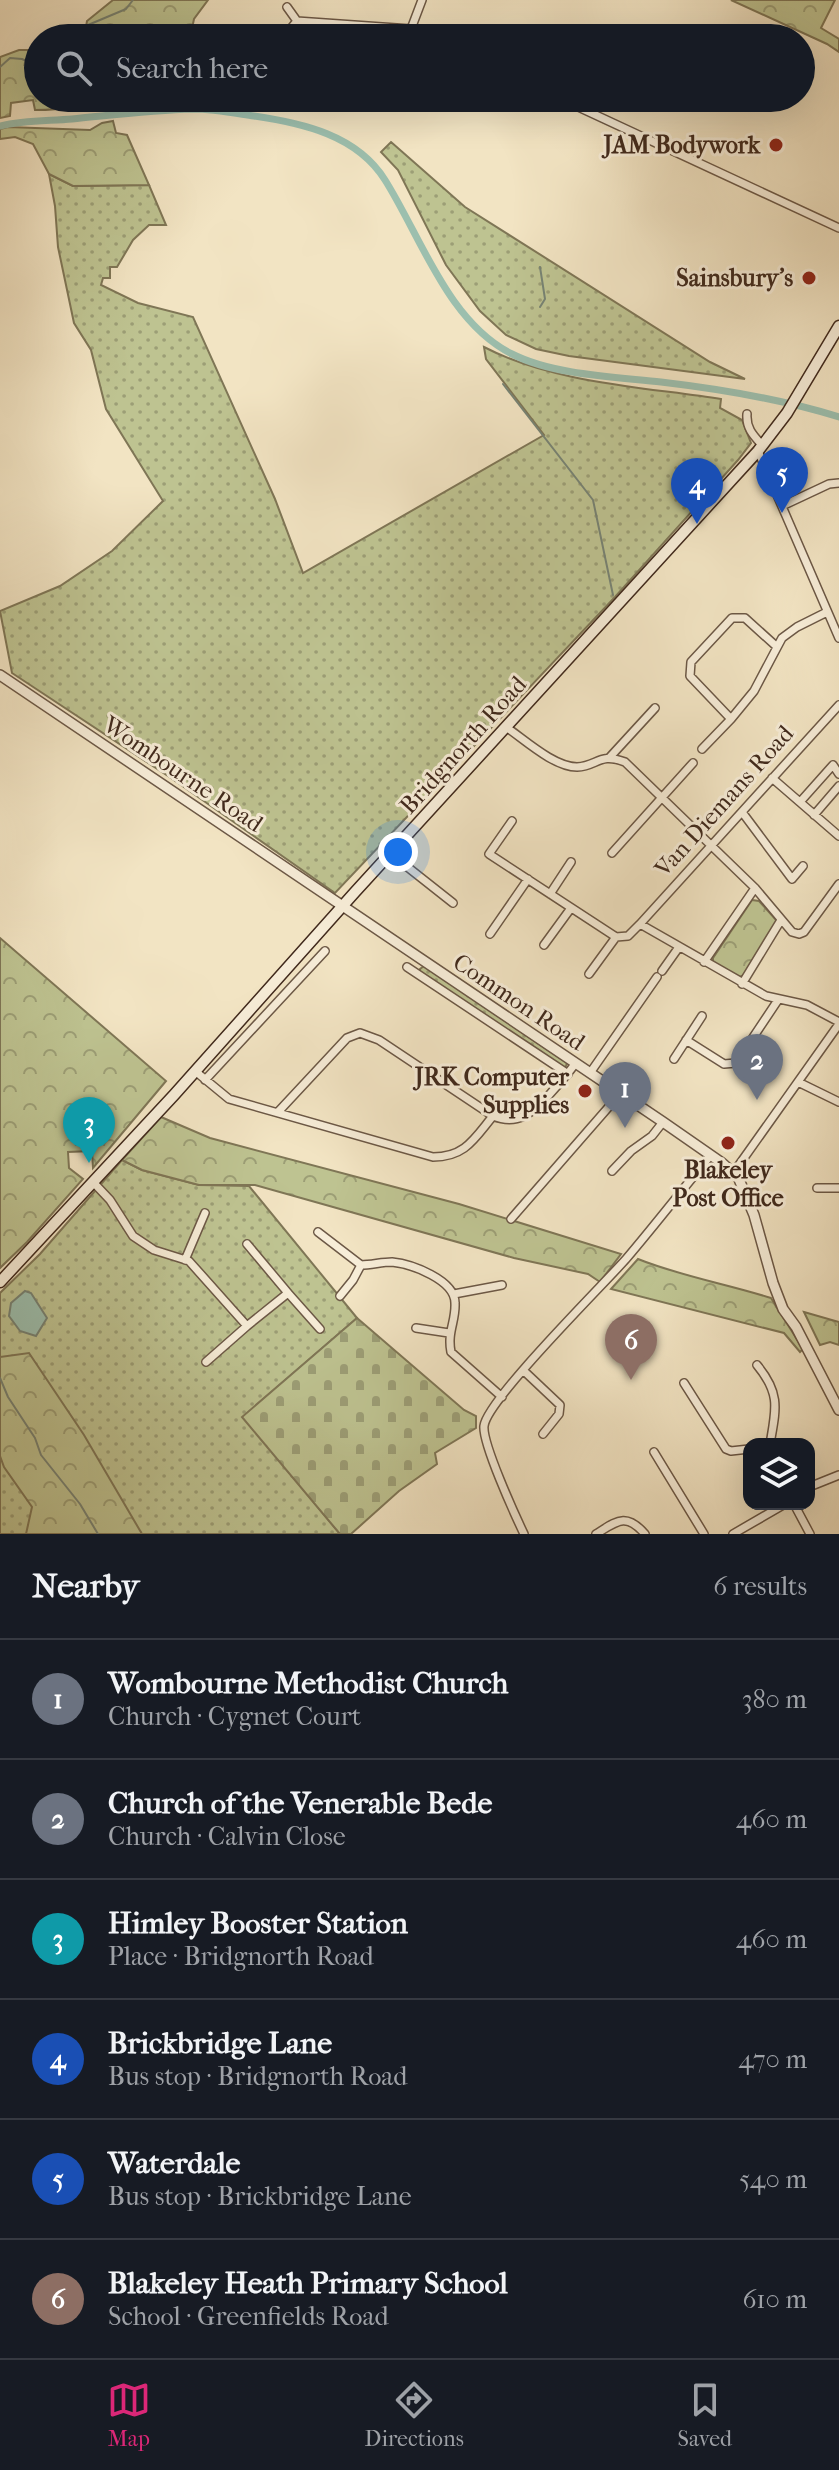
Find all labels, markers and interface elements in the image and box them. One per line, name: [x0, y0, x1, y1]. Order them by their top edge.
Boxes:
search box: [24, 24, 815, 112]
icon: search: [52, 46, 96, 90]
text: Search here: [116, 51, 268, 86]
place label: JAM Bodywork: [601, 131, 761, 159]
marker: JAM Bodywork: [767, 136, 785, 154]
place label: Sainsbury's: [676, 264, 793, 292]
marker: Sainsbury's: [800, 269, 818, 287]
pin: 5: [756, 447, 808, 513]
pin: 4: [671, 458, 723, 524]
street label: Bridgnorth Road: [394, 670, 533, 820]
street label: Wombourne Road: [97, 710, 269, 838]
street label: Van Diemans Road: [648, 719, 800, 883]
your location: [378, 832, 418, 872]
street label: Common Road: [448, 948, 591, 1057]
pin: 2: [731, 1034, 783, 1100]
pin: 1: [599, 1062, 651, 1128]
place label: JRK Computer Supplies: [413, 1063, 570, 1119]
marker: JRK Computer Supplies: [576, 1082, 594, 1100]
pin: 3: [63, 1097, 115, 1163]
marker: Blakeley Post Office: [719, 1134, 737, 1152]
place label: Blakeley Post Office: [672, 1156, 784, 1212]
pin: 6: [605, 1314, 657, 1380]
map controls: [743, 1438, 815, 1510]
button: layers: [743, 1438, 815, 1510]
text: Nearby: [32, 1566, 139, 1606]
text: 6 results: [713, 1571, 807, 1602]
text: Wombourne Methodist Church: [108, 1666, 508, 1701]
text: 1: [53, 1684, 63, 1715]
text: 380 m: [742, 1684, 807, 1715]
text: Church · Cygnet Court: [108, 1701, 361, 1732]
text: Church of the Venerable Bede: [108, 1786, 492, 1821]
text: 2: [51, 1804, 65, 1835]
text: 460 m: [736, 1804, 807, 1835]
text: Church · Calvin Close: [108, 1821, 346, 1852]
text: Himley Booster Station: [108, 1906, 408, 1941]
text: 3: [53, 1924, 63, 1955]
text: 460 m: [736, 1924, 807, 1955]
text: Place · Bridgnorth Road: [108, 1941, 374, 1972]
text: Brickbridge Lane: [108, 2026, 332, 2061]
text: 4: [50, 2044, 66, 2075]
text: 470 m: [738, 2044, 807, 2075]
text: Bus stop · Bridgnorth Road: [108, 2061, 408, 2092]
text: Waterdale: [108, 2146, 240, 2181]
text: 5: [52, 2164, 64, 2195]
text: 540 m: [739, 2164, 807, 2195]
text: Bus stop · Brickbridge Lane: [108, 2181, 412, 2212]
text: Blakeley Heath Primary School: [108, 2266, 508, 2301]
text: 6: [51, 2284, 65, 2315]
text: 610 m: [742, 2284, 807, 2315]
text: School · Greenfields Road: [108, 2301, 389, 2332]
tab: Map: [107, 2378, 151, 2452]
tab: Directions: [365, 2378, 464, 2452]
tab: Saved: [678, 2378, 732, 2452]

